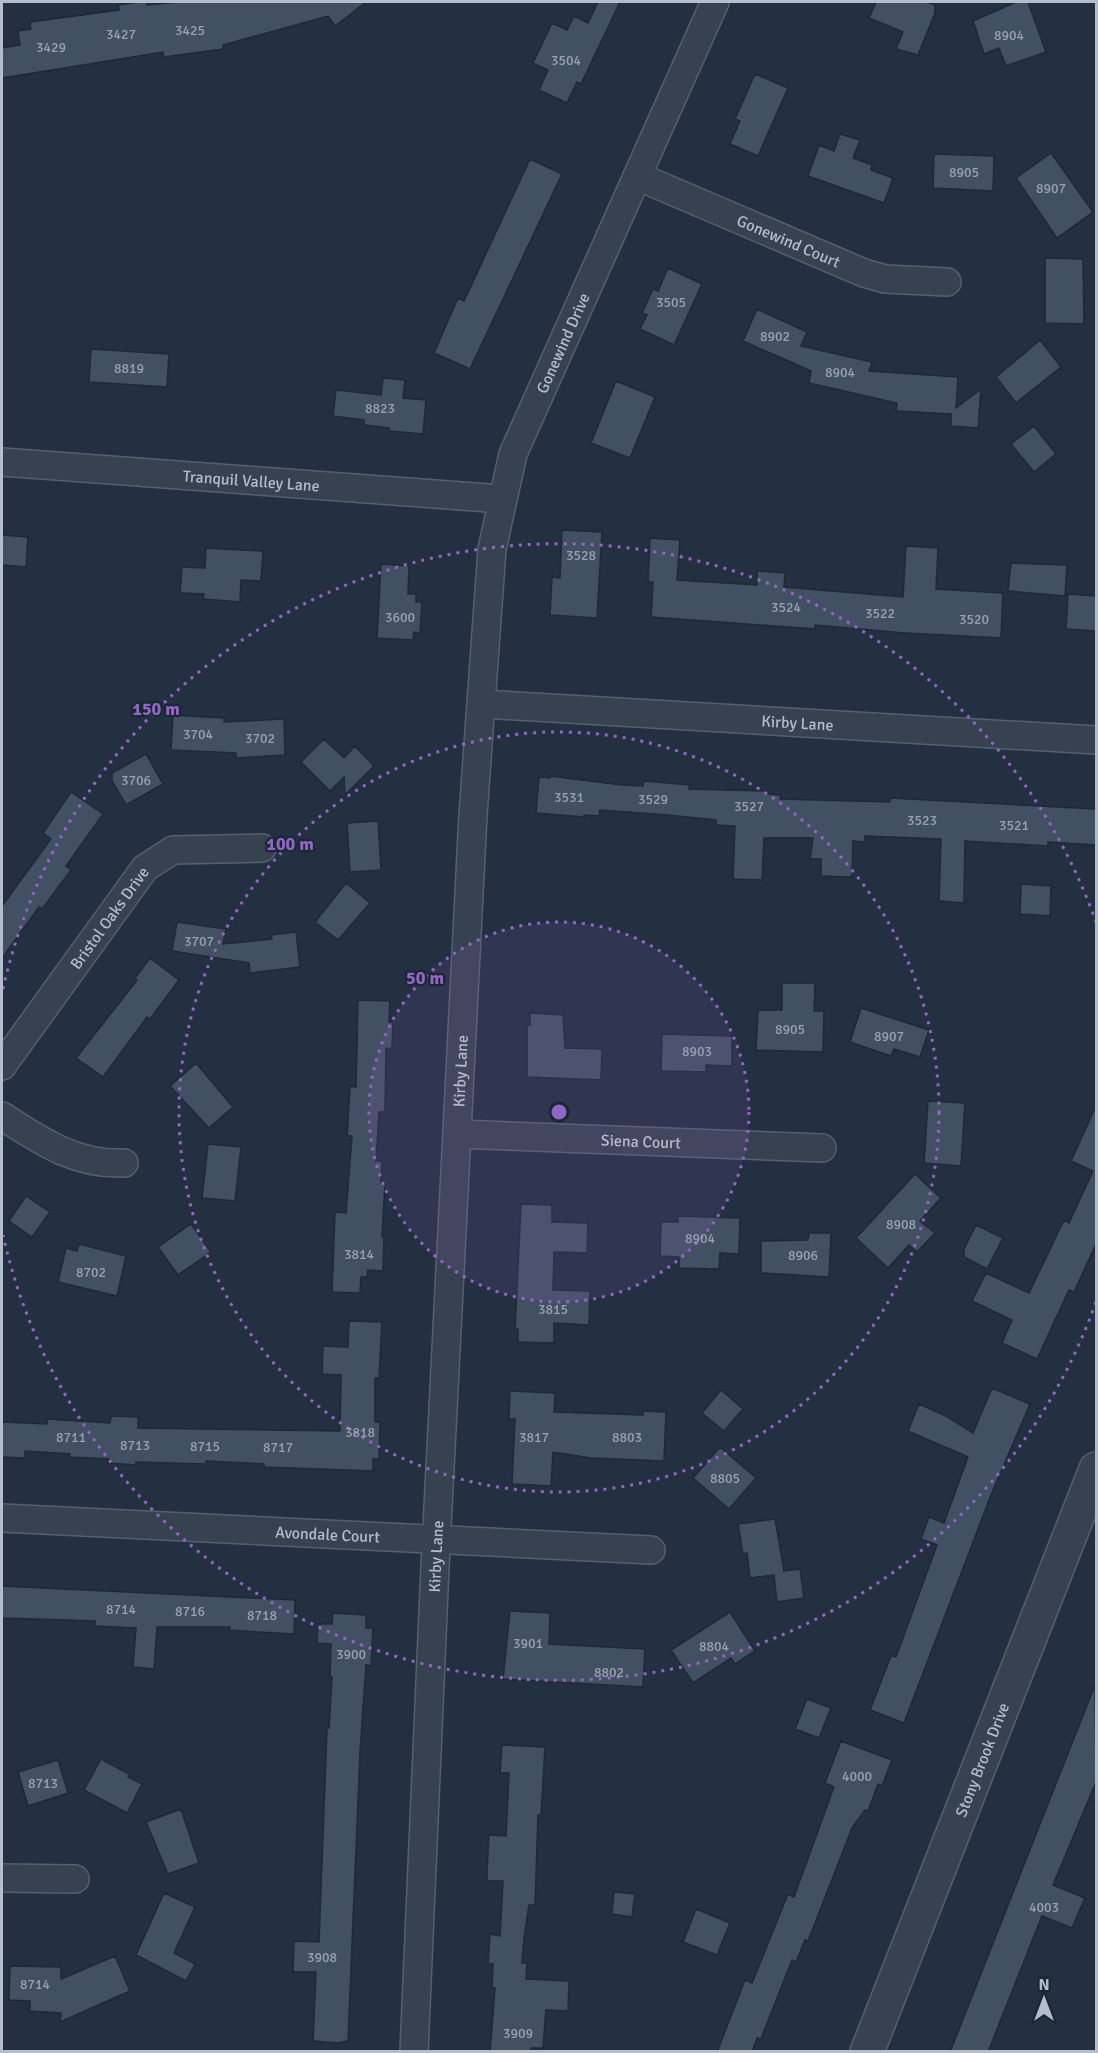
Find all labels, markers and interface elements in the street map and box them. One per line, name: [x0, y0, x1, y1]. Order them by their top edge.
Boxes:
house number: 3425: [175, 22, 205, 39]
house number: 3427: [106, 26, 136, 43]
house number: 8904: [994, 27, 1025, 44]
house number: 3429: [36, 39, 66, 56]
house number: 3504: [551, 52, 582, 69]
house number: 8905: [949, 164, 979, 181]
house number: 8907: [1036, 180, 1066, 197]
street label: Gonewind Court: [734, 211, 843, 273]
street label: Gonewind Drive: [532, 290, 595, 397]
house number: 3505: [656, 294, 686, 311]
house number: 8902: [760, 328, 790, 345]
house number: 8819: [114, 360, 144, 377]
house number: 8904: [825, 364, 856, 381]
house number: 8823: [365, 400, 395, 417]
street label: Tranquil Valley Lane: [182, 466, 320, 496]
house number: 3528: [566, 547, 596, 564]
house number: 3524: [771, 599, 802, 616]
house number: 3522: [865, 605, 895, 622]
house number: 3600: [385, 609, 415, 626]
house number: 3520: [959, 611, 989, 628]
text: 150 m: [132, 698, 180, 720]
street label: Kirby Lane: [761, 711, 834, 736]
house number: 3704: [183, 726, 214, 743]
house number: 3702: [245, 730, 275, 747]
house number: 3706: [121, 772, 151, 789]
house number: 3531: [554, 789, 584, 806]
house number: 3529: [638, 791, 668, 808]
house number: 3527: [734, 798, 764, 815]
house number: 3523: [907, 812, 937, 829]
house number: 3521: [999, 817, 1029, 834]
text: 100 m: [266, 833, 314, 855]
street label: Bristol Oaks Drive: [66, 863, 154, 973]
house number: 3707: [184, 933, 214, 950]
text: 50 m: [406, 967, 444, 989]
house number: 8905: [775, 1021, 805, 1038]
house number: 8907: [874, 1028, 904, 1045]
street label: Kirby Lane: [449, 1035, 473, 1108]
house number: 8903: [682, 1043, 712, 1060]
centre of rings: [549, 1102, 569, 1122]
street label: Siena Court: [600, 1131, 682, 1154]
house number: 8908: [886, 1216, 916, 1233]
house number: 8904: [685, 1230, 716, 1247]
house number: 3814: [344, 1246, 375, 1263]
house number: 8906: [788, 1247, 818, 1264]
house number: 8702: [76, 1264, 106, 1281]
house number: 3815: [538, 1301, 568, 1318]
house number: 3818: [345, 1424, 375, 1441]
house number: 8711: [56, 1429, 86, 1446]
house number: 3817: [519, 1429, 549, 1446]
house number: 8803: [612, 1429, 642, 1446]
house number: 8713: [120, 1437, 150, 1454]
house number: 8715: [190, 1438, 220, 1455]
house number: 8717: [263, 1439, 293, 1456]
house number: 8805: [710, 1470, 740, 1487]
street label: Kirby Lane: [425, 1520, 448, 1593]
street label: Avondale Court: [275, 1522, 381, 1548]
house number: 8714: [106, 1601, 137, 1618]
house number: 8716: [175, 1603, 205, 1620]
house number: 8718: [247, 1607, 277, 1624]
house number: 3901: [513, 1635, 543, 1652]
house number: 8804: [699, 1638, 730, 1655]
house number: 3900: [336, 1646, 366, 1663]
house number: 8802: [594, 1664, 624, 1681]
street label: Stony Brook Drive: [951, 1700, 1014, 1820]
house number: 4000: [842, 1768, 872, 1785]
house number: 8713: [28, 1775, 58, 1792]
house number: 4003: [1029, 1899, 1059, 1916]
house number: 3908: [307, 1949, 337, 1966]
north arrow: [1014, 1969, 1074, 2029]
text: N: [1038, 1975, 1050, 1995]
house number: 8714: [20, 1976, 51, 1993]
house number: 3909: [503, 2025, 533, 2042]

